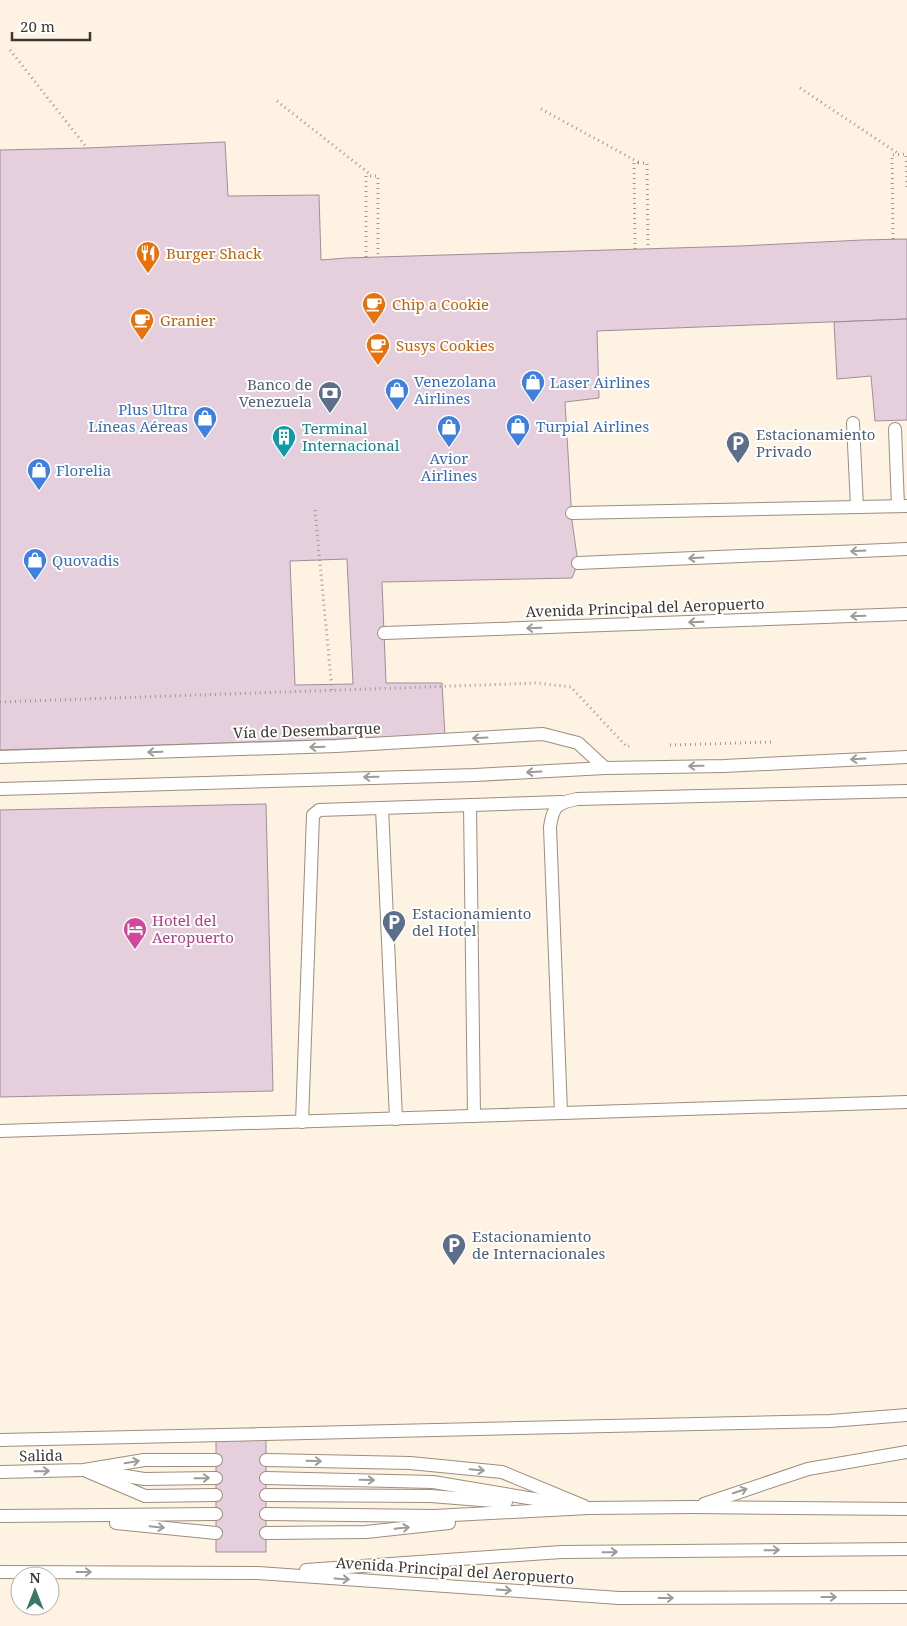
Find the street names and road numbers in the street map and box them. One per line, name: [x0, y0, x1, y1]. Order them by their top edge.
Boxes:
street label: Avenida Principal del Aeropuerto: [525, 593, 765, 621]
street label: Vía de Desembarque: [233, 717, 381, 743]
street label: Salida: [19, 1445, 63, 1465]
street label: Avenida Principal del Aeropuerto: [335, 1552, 575, 1588]

